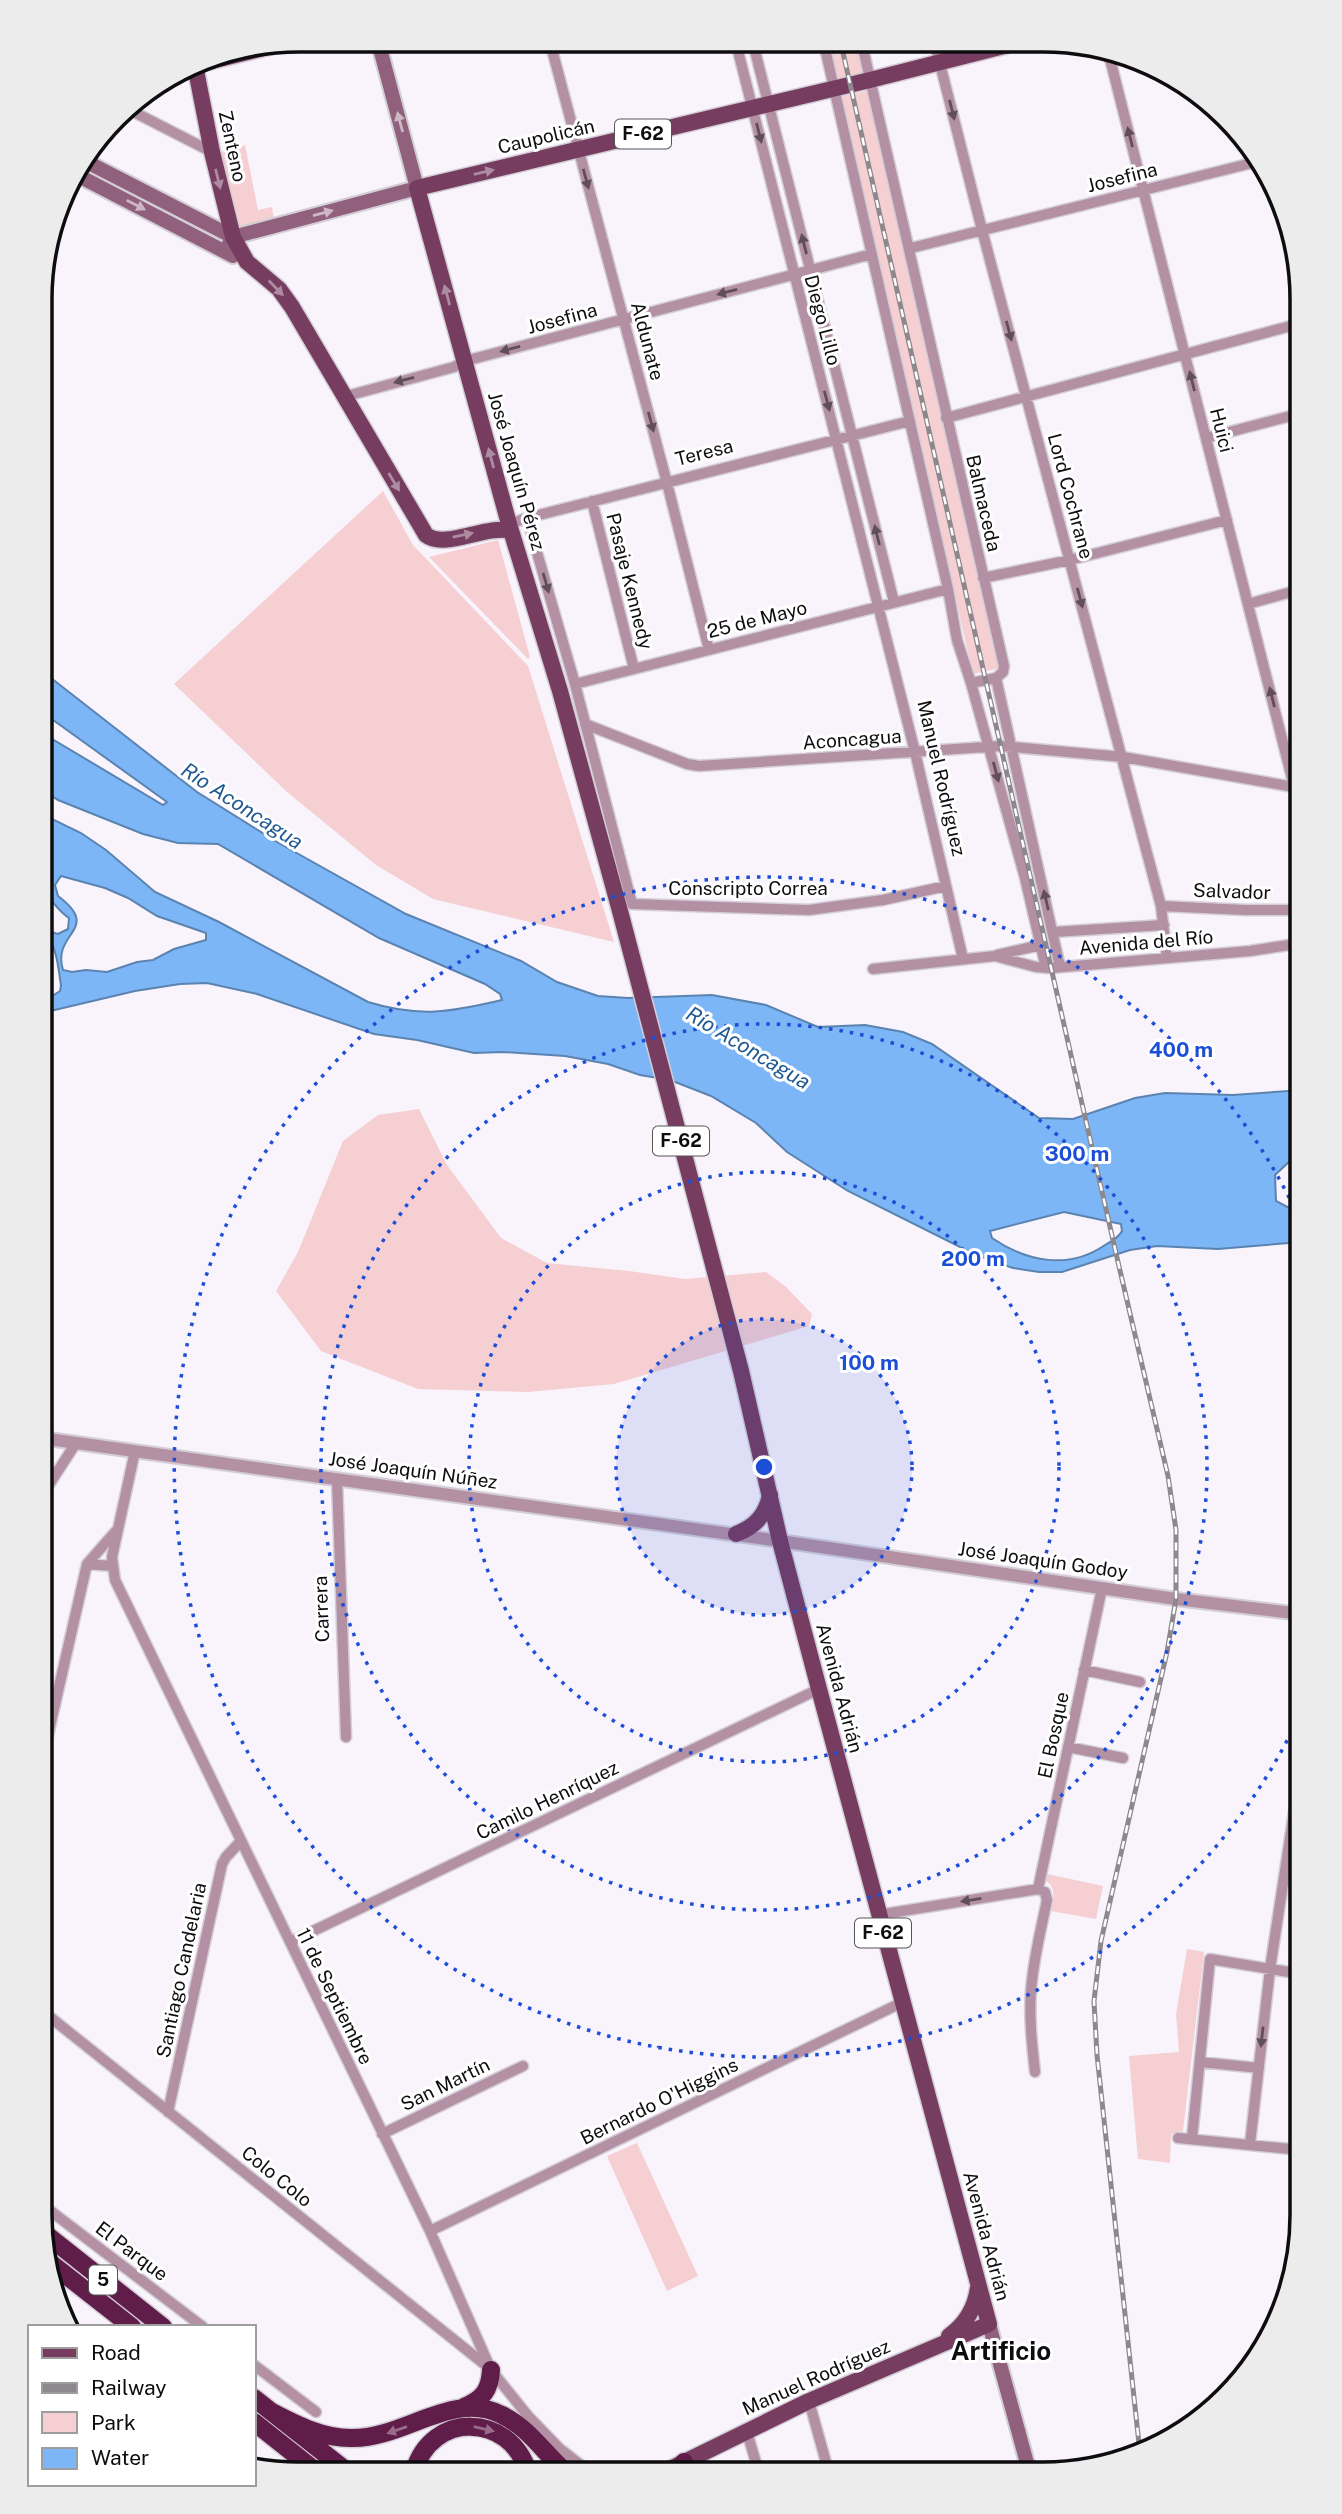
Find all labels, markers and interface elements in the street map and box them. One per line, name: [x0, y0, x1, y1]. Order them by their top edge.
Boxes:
one-way arrow: [947, 100, 958, 122]
street label: Zenteno: [215, 108, 251, 184]
one-way arrow: [394, 111, 405, 133]
street label: Caupolicán: [495, 114, 597, 158]
road number: F-62: [615, 119, 671, 148]
one-way arrow: [753, 122, 764, 144]
one-way arrow: [1124, 126, 1135, 148]
street label: Josefina: [1085, 158, 1159, 196]
one-way arrow: [473, 166, 495, 177]
one-way arrow: [581, 168, 592, 190]
one-way arrow: [213, 169, 224, 191]
one-way arrow: [126, 200, 146, 211]
one-way arrow: [312, 207, 334, 218]
one-way arrow: [798, 232, 809, 254]
street label: Diego Lillo: [800, 272, 846, 368]
one-way arrow: [268, 280, 285, 297]
one-way arrow: [441, 284, 452, 306]
one-way arrow: [716, 287, 738, 298]
street label: Josefina: [524, 298, 600, 338]
street label: Aldunate: [627, 299, 669, 383]
one-way arrow: [1004, 320, 1015, 342]
one-way arrow: [499, 344, 521, 355]
one-way arrow: [1186, 370, 1197, 392]
one-way arrow: [393, 375, 415, 386]
street label: José Joaquín Pérez: [484, 389, 550, 553]
one-way arrow: [822, 391, 832, 412]
street label: Huici: [1206, 405, 1238, 455]
one-way arrow: [646, 411, 657, 433]
street label: Lord Cochrane: [1044, 431, 1098, 561]
street label: Teresa: [673, 434, 735, 470]
one-way arrow: [486, 447, 496, 468]
street label: Balmaceda: [962, 452, 1006, 554]
one-way arrow: [388, 472, 401, 491]
street label: Pasaje Kennedy: [602, 510, 658, 652]
one-way arrow: [871, 524, 882, 546]
one-way arrow: [452, 530, 474, 541]
one-way arrow: [541, 573, 551, 594]
one-way arrow: [1075, 587, 1086, 609]
street label: 25 de Mayo: [705, 596, 809, 642]
one-way arrow: [1266, 685, 1277, 707]
street label: Manuel Rodríguez: [913, 698, 971, 858]
street label: Aconcagua: [802, 725, 902, 753]
water label: Río Aconcagua: [177, 757, 308, 854]
one-way arrow: [992, 762, 1002, 783]
street label: Conscripto Correa: [668, 877, 828, 899]
street label: Salvador: [1193, 879, 1271, 903]
one-way arrow: [1041, 889, 1052, 911]
street label: Avenida del Río: [1078, 925, 1214, 959]
water label: Río Aconcagua: [682, 1001, 815, 1094]
text: 400 m: [1149, 1037, 1213, 1062]
road number: F-62: [653, 1126, 709, 1156]
text: 300 m: [1045, 1141, 1109, 1166]
text: 200 m: [941, 1246, 1005, 1271]
text: 100 m: [839, 1350, 899, 1375]
street label: José Joaquín Núñez: [327, 1447, 499, 1493]
centre of rings: [752, 1455, 776, 1479]
street label: José Joaquín Godoy: [957, 1537, 1129, 1583]
street label: Carrera: [309, 1575, 333, 1643]
street label: Avenida Adrián: [812, 1621, 868, 1755]
street label: El Bosque: [1033, 1690, 1073, 1780]
street label: Camilo Henríquez: [472, 1756, 622, 1844]
street label: Santiago Candelaria: [152, 1880, 210, 2060]
one-way arrow: [960, 1895, 982, 1906]
road number: F-62: [855, 1919, 911, 1948]
street label: 11 de Septiembre: [292, 1924, 378, 2068]
one-way arrow: [1257, 2026, 1268, 2048]
street label: San Martín: [397, 2053, 493, 2115]
street label: Bernardo O'Higgins: [576, 2053, 742, 2149]
street label: Colo Colo: [237, 2141, 317, 2211]
street label: Avenida Adrián: [959, 2169, 1015, 2303]
street label: El Parque: [92, 2217, 172, 2285]
road number: 5: [89, 2266, 117, 2294]
legend: [28, 2325, 256, 2486]
street label: Manuel Rodríguez: [739, 2335, 893, 2419]
district label: Artificio: [951, 2335, 1051, 2366]
text: Road: [91, 2340, 141, 2365]
text: Railway: [91, 2375, 167, 2400]
text: Park: [91, 2410, 136, 2435]
one-way arrow: [473, 2424, 495, 2435]
one-way arrow: [386, 2425, 407, 2436]
text: Water: [91, 2445, 149, 2470]

